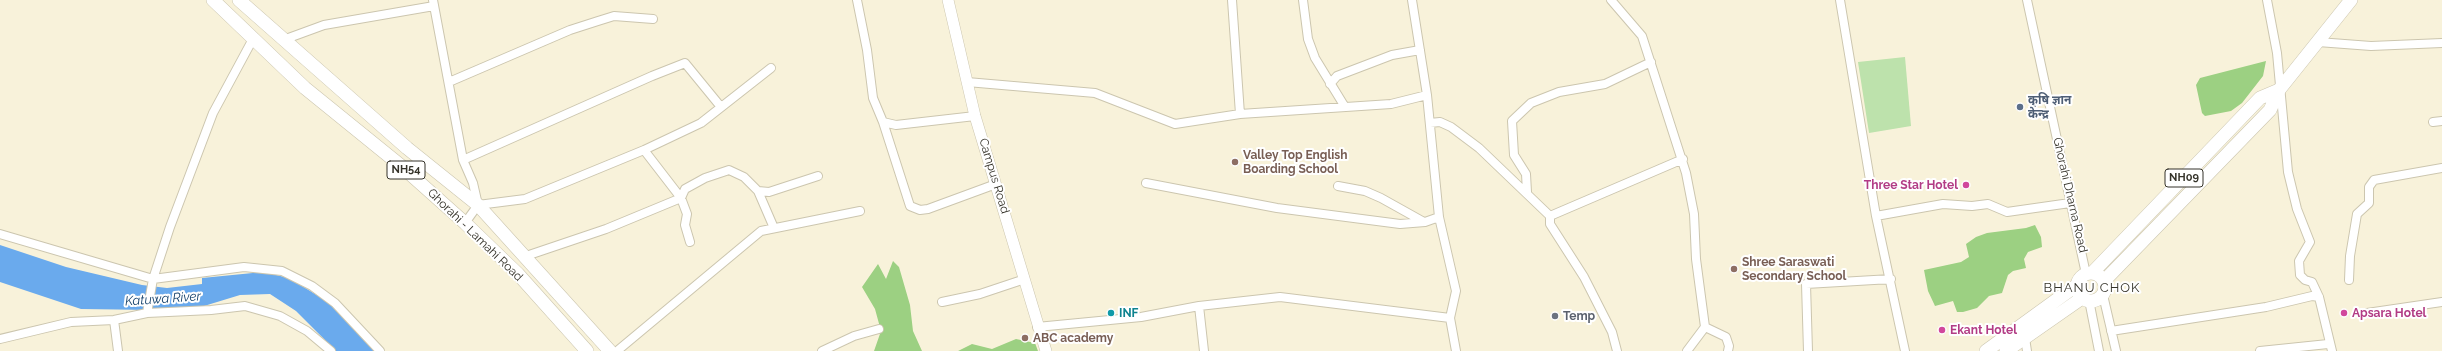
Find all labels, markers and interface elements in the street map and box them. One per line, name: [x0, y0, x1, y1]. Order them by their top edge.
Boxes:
place label: कृषि ज्ञान केन्द्र: [2028, 93, 2071, 121]
marker: कृषि ज्ञान केन्द्र: [2015, 102, 2025, 112]
street label: Ghorahi Dharna Road: [2050, 136, 2090, 254]
street label: Campus Road: [976, 137, 1012, 215]
place label: Valley Top English Boarding School: [1243, 148, 1347, 176]
marker: Valley Top English Boarding School: [1230, 157, 1240, 167]
road number: NH54: [387, 161, 425, 179]
road number: NH09: [2165, 169, 2203, 187]
place label: Three Star Hotel: [1864, 178, 1958, 192]
marker: Three Star Hotel: [1961, 180, 1971, 190]
street label: Ghorahi - Lamahi Road: [424, 186, 526, 284]
place label: Shree Saraswati Secondary School: [1742, 255, 1846, 283]
marker: Shree Saraswati Secondary School: [1729, 264, 1739, 274]
district label: BHANU CHOK: [2044, 280, 2140, 296]
water label: Katuwa River: [124, 289, 202, 309]
place label: INF: [1119, 306, 1138, 320]
place label: Apsara Hotel: [2352, 306, 2426, 320]
marker: INF: [1106, 308, 1116, 318]
marker: Apsara Hotel: [2339, 308, 2349, 318]
place label: Temp: [1563, 309, 1595, 323]
marker: Temp: [1550, 311, 1560, 321]
place label: Ekant Hotel: [1950, 323, 2017, 337]
marker: Ekant Hotel: [1937, 325, 1947, 335]
place label: ABC academy: [1033, 331, 1113, 345]
marker: ABC academy: [1020, 333, 1030, 343]

